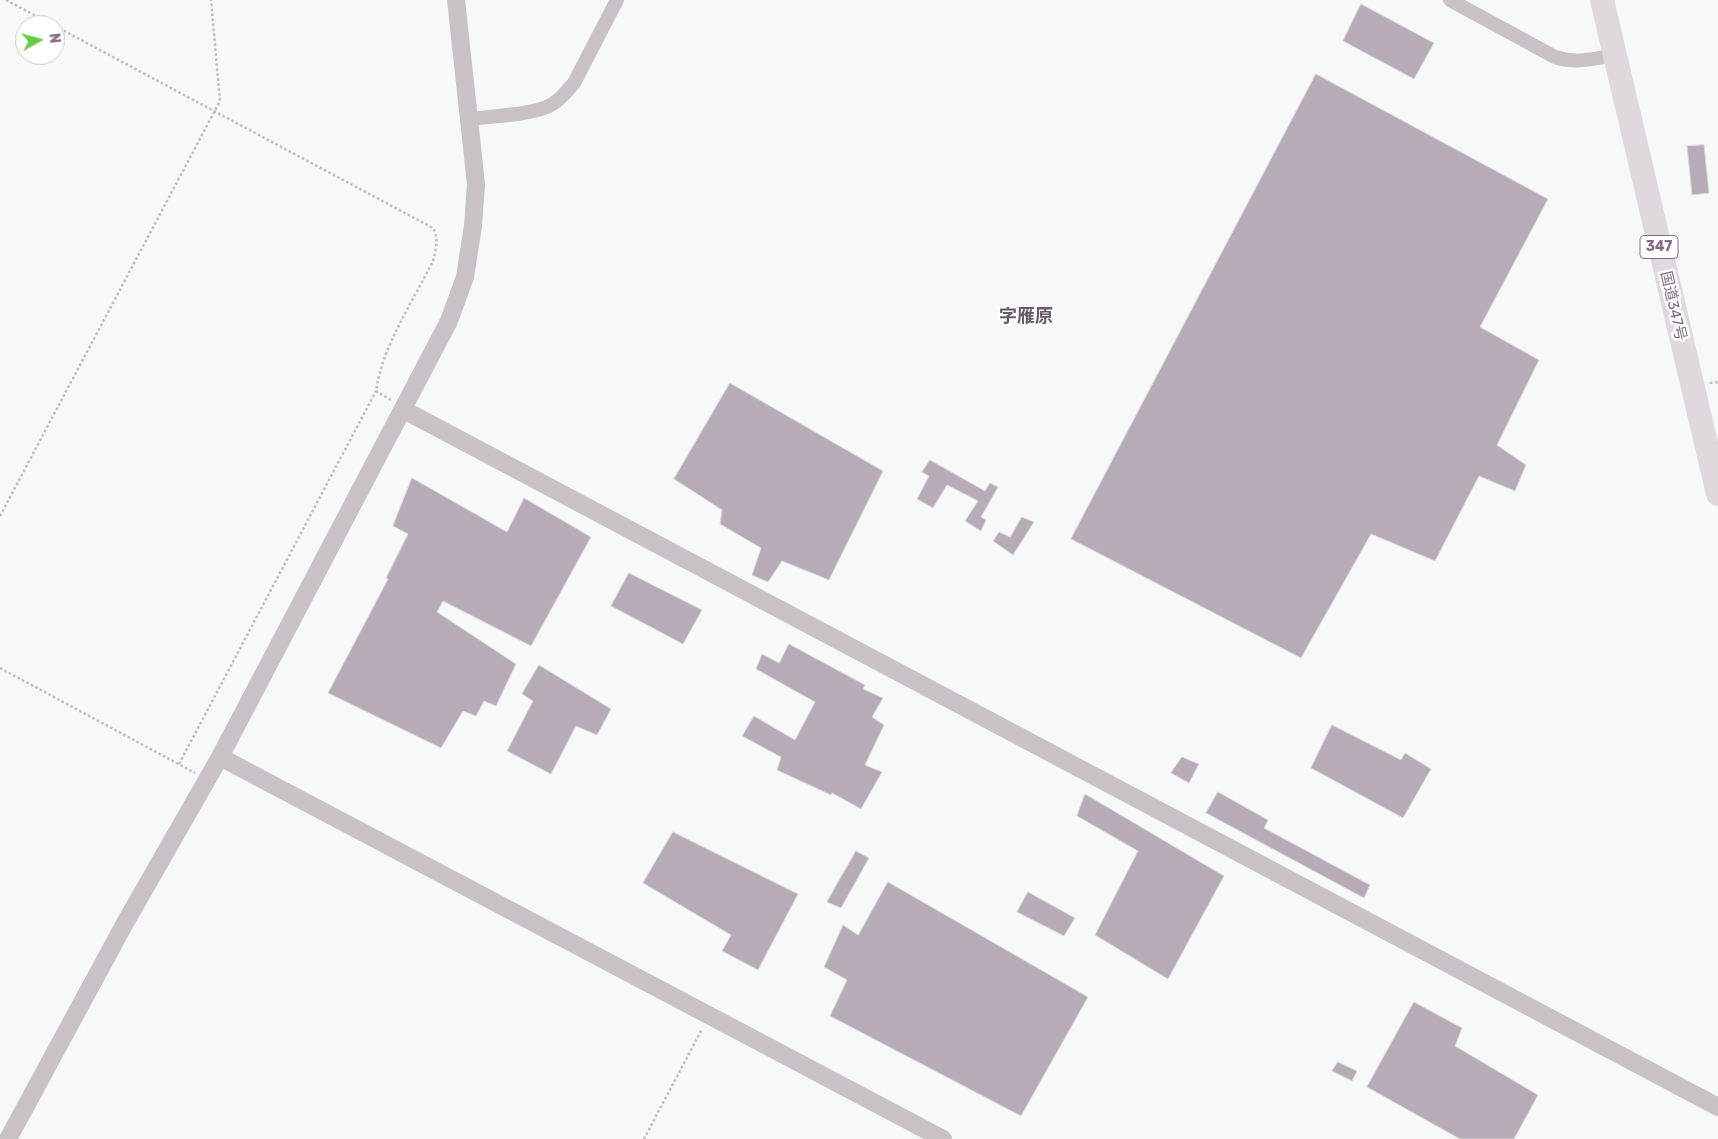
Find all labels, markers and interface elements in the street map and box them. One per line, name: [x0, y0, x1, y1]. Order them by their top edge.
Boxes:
north arrow: [15, 15, 65, 65]
text: N: [45, 32, 63, 44]
road number: 347: [1640, 236, 1678, 258]
street label: 国道347号: [1656, 270, 1690, 342]
district label: 字雁原: [999, 306, 1053, 328]

